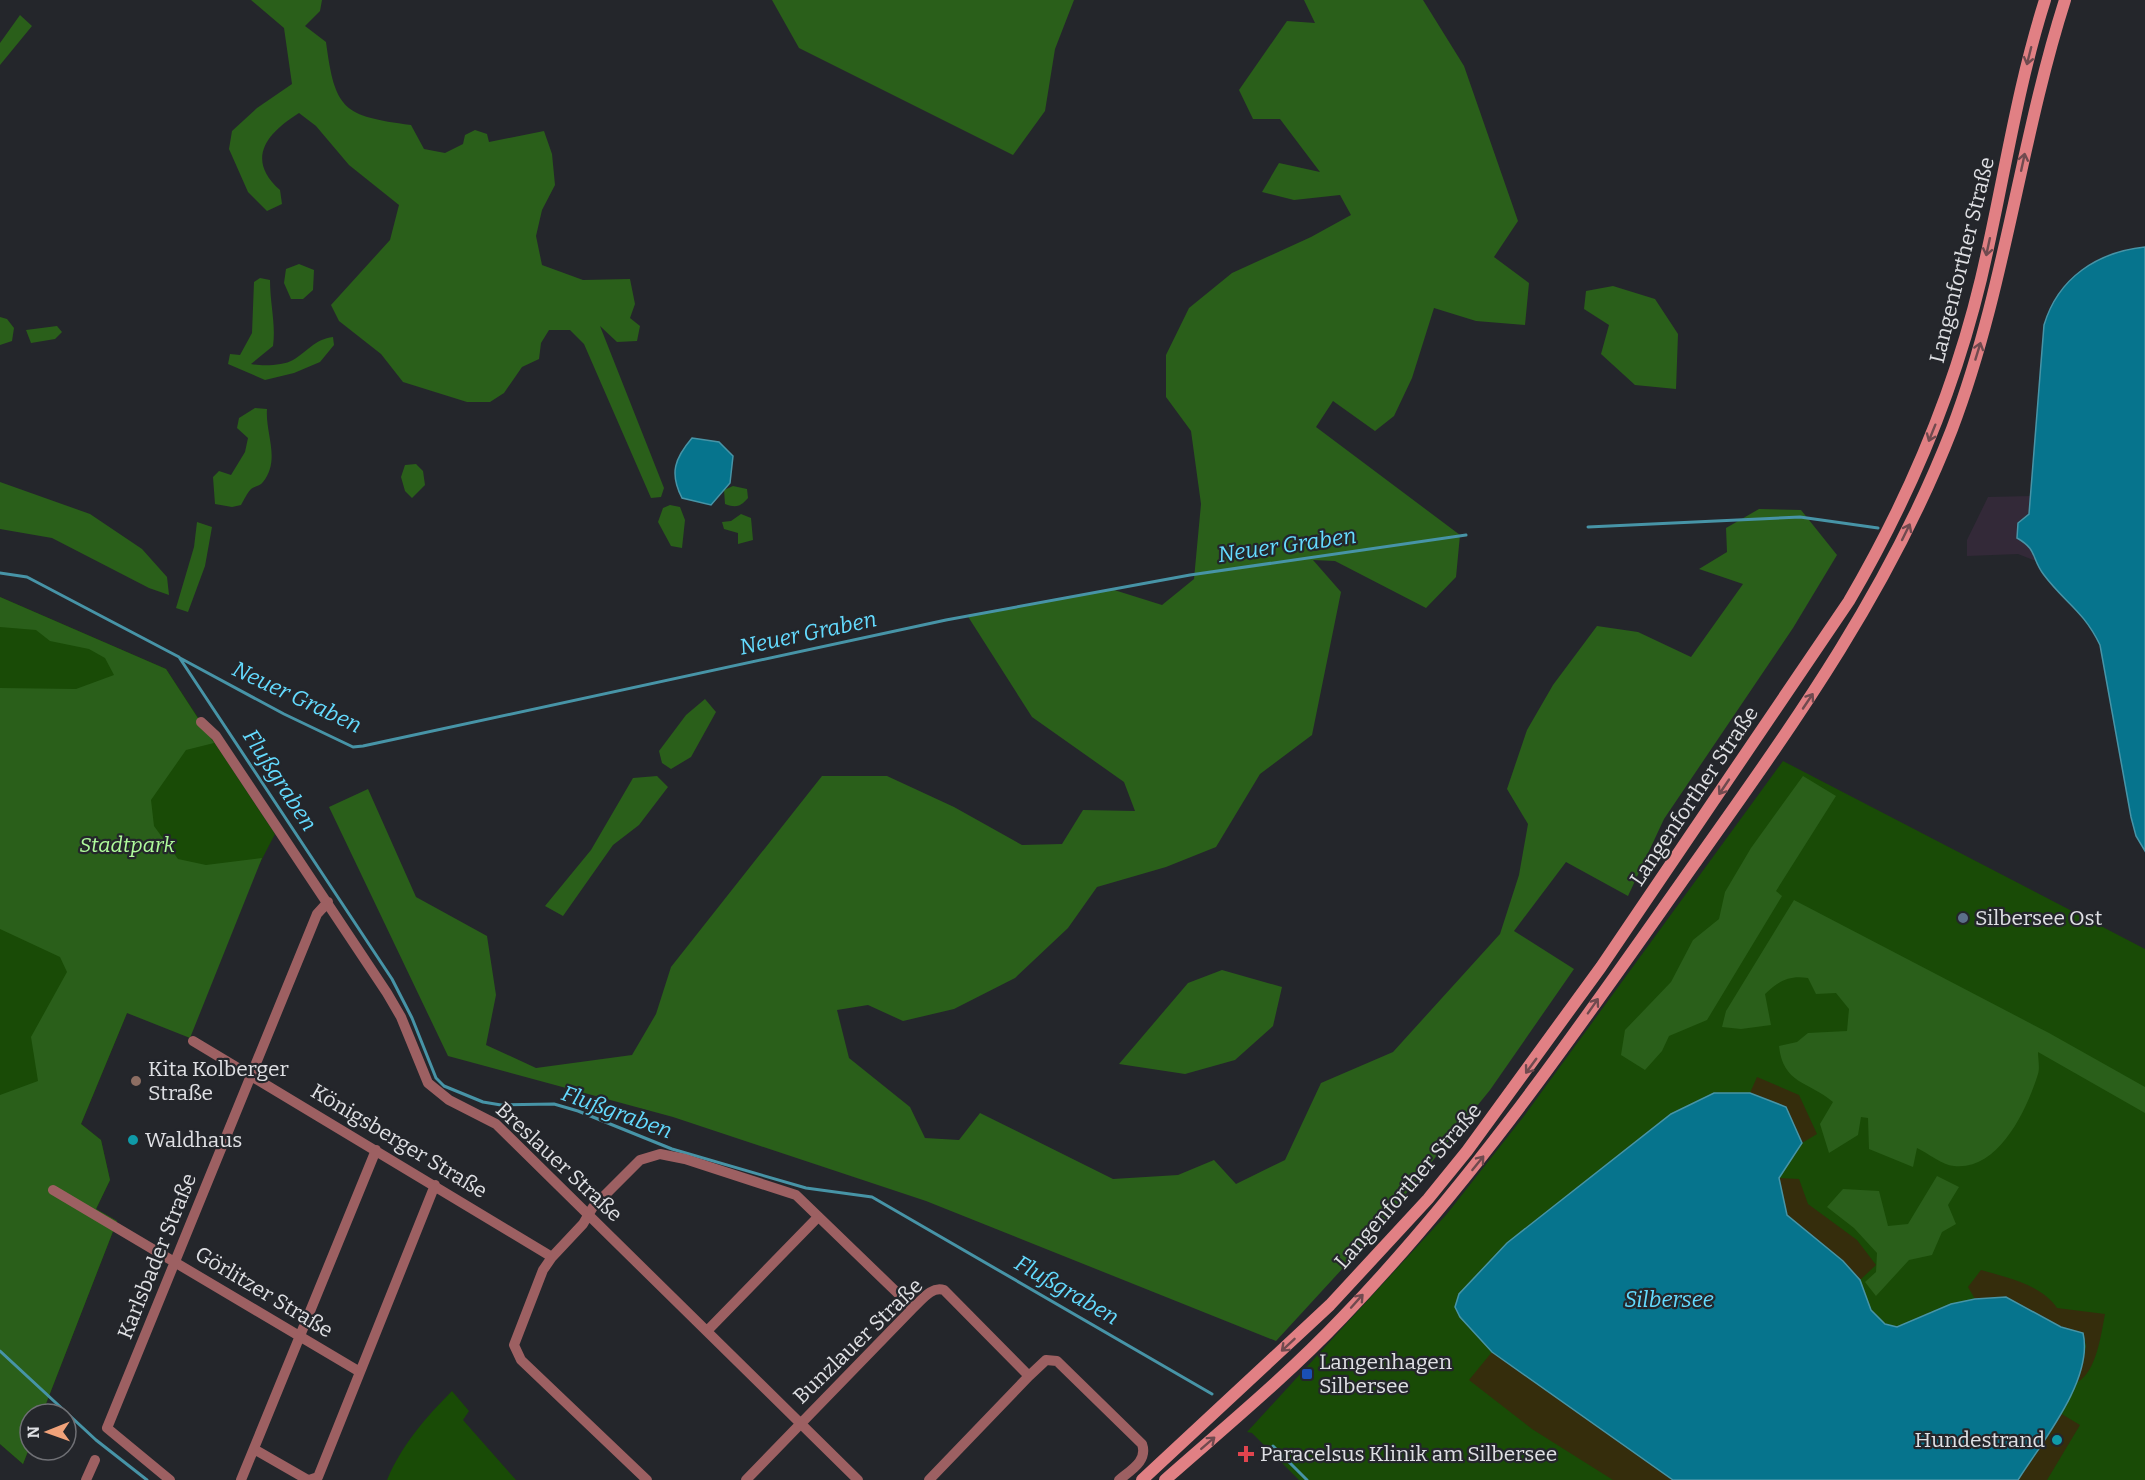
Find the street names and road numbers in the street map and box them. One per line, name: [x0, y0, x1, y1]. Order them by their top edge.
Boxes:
street label: Langenforther Straße: [1924, 154, 2000, 366]
street label: Langenforther Straße: [1624, 701, 1764, 891]
street label: Königsberger Straße: [306, 1078, 492, 1204]
street label: Breslauer Straße: [490, 1097, 628, 1227]
street label: Langenforther Straße: [1329, 1098, 1487, 1274]
street label: Karlsbader Straße: [112, 1169, 202, 1343]
street label: Görlitzer Straße: [190, 1241, 338, 1343]
street label: Bunzlauer Straße: [788, 1273, 928, 1409]

